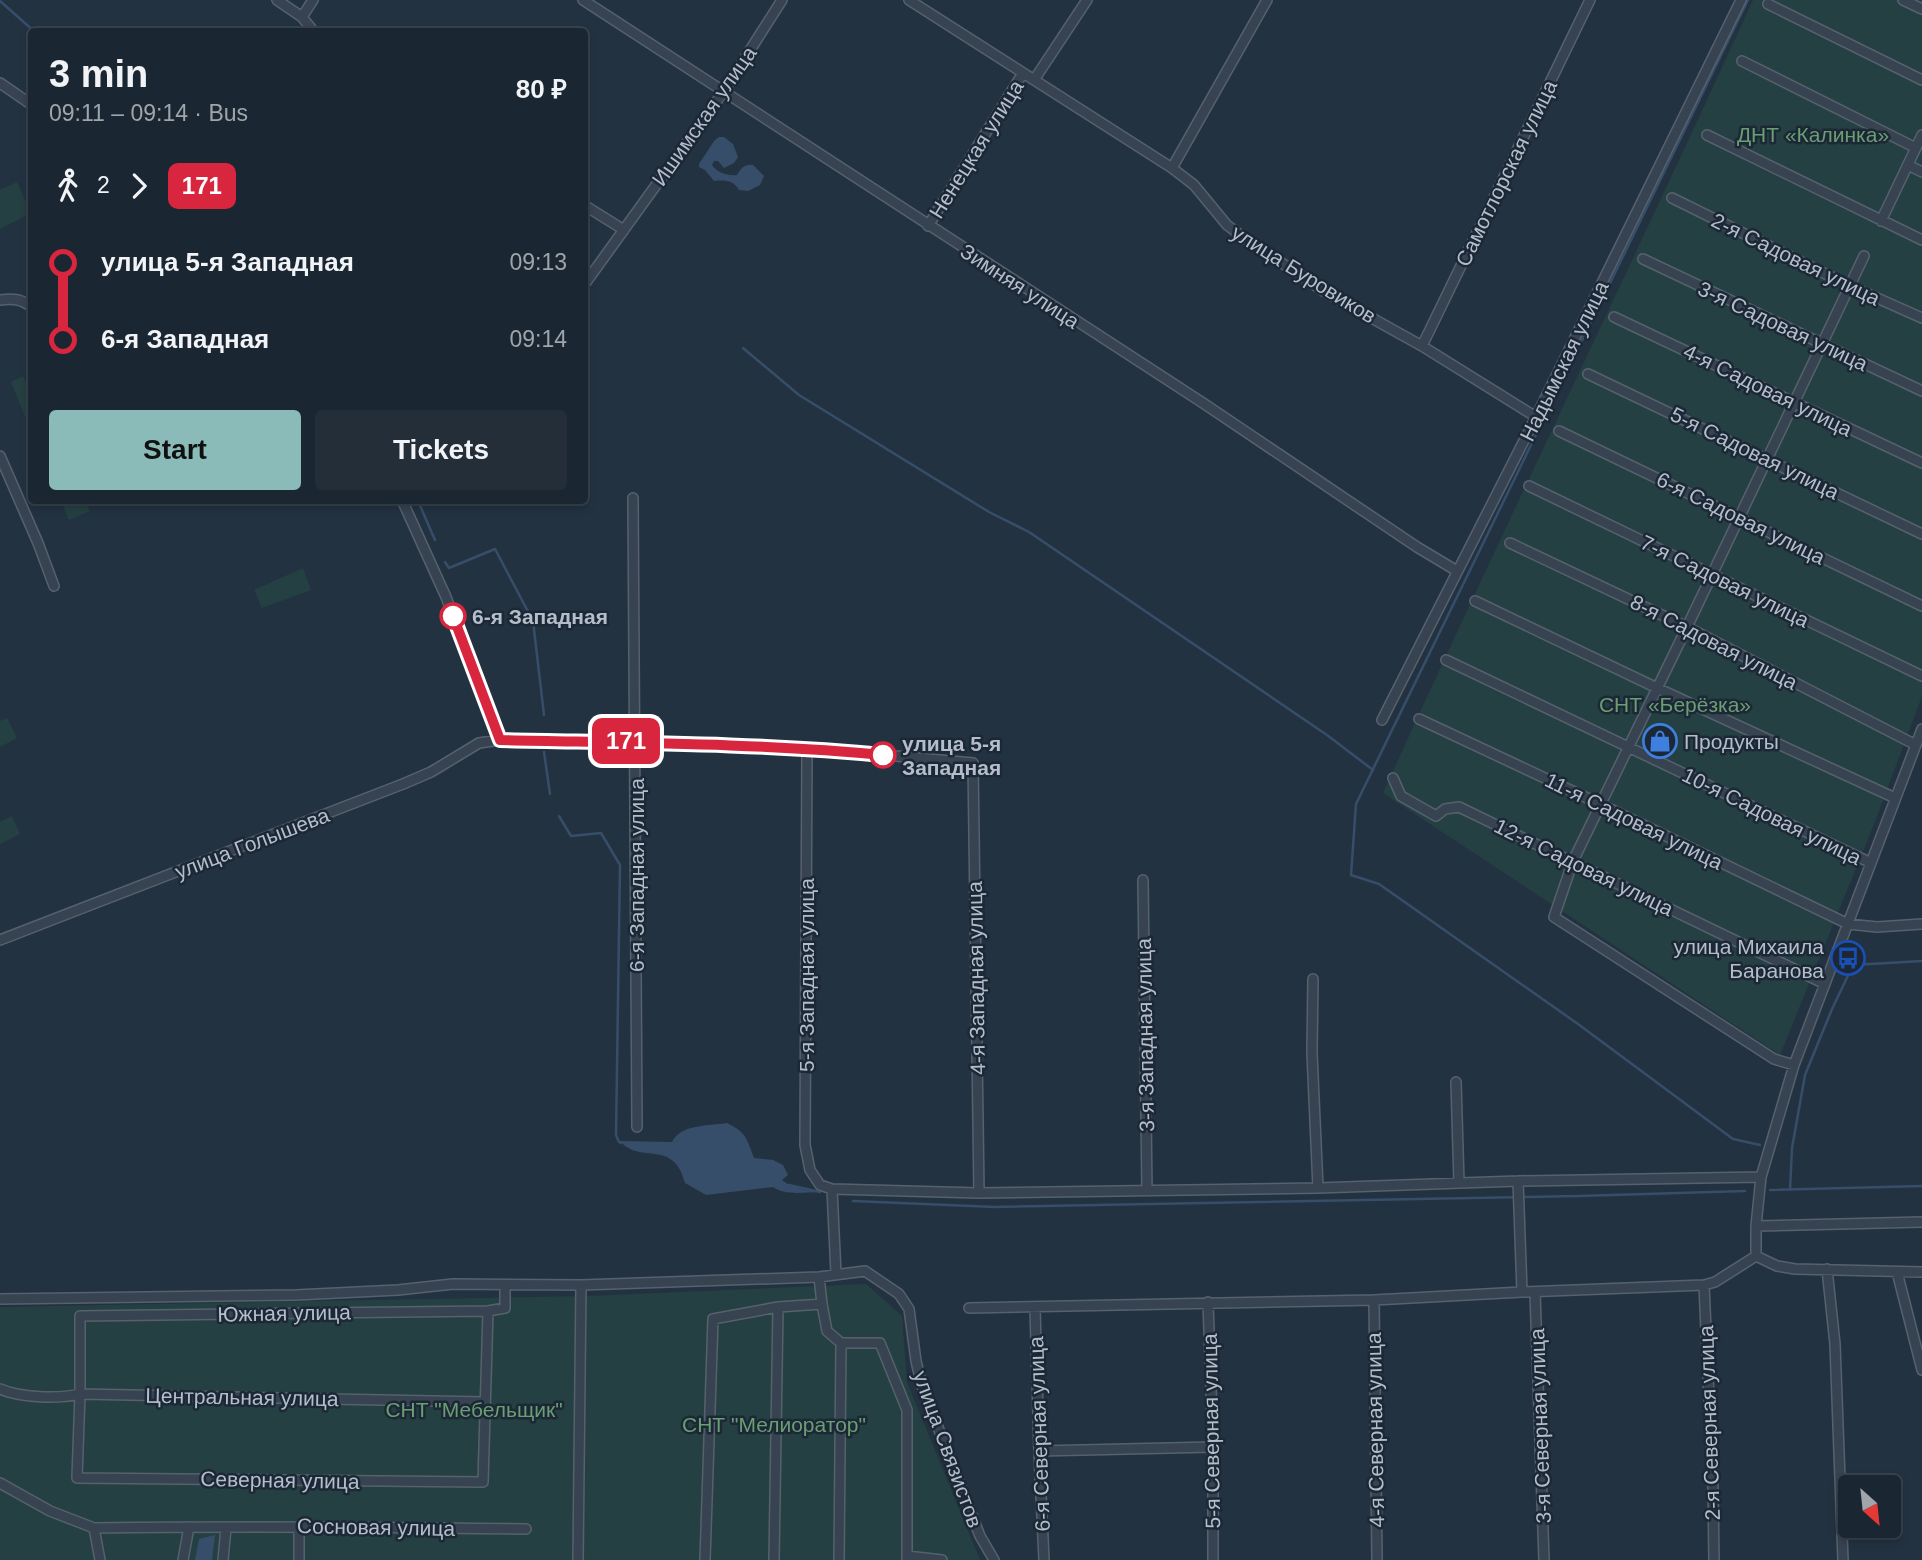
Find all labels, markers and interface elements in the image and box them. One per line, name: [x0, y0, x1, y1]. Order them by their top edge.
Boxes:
street label: Ишимская улица: [647, 42, 761, 190]
text: 3 min: [49, 53, 148, 95]
text: 80 ₽: [516, 74, 567, 104]
street label: Ненецкая улица: [924, 75, 1028, 222]
street label: Самотлорская улица: [1451, 76, 1561, 270]
text: 09:11 – 09:14 · Bus: [49, 100, 248, 126]
park label: ДНТ «Калинка»: [1737, 123, 1889, 146]
icon: walk: [49, 167, 87, 205]
icon: forward: [120, 167, 158, 205]
text: 2: [97, 172, 110, 198]
text: 171: [182, 172, 222, 199]
street label: 2-я Садовая улица: [1708, 208, 1884, 310]
street label: улица Буровиков: [1228, 220, 1380, 328]
street label: Зимняя улица: [956, 239, 1084, 333]
text: улица 5-я Западная: [101, 247, 354, 277]
text: 09:13: [509, 249, 567, 275]
street label: Надымская улица: [1515, 277, 1613, 445]
street label: 3-я Садовая улица: [1695, 277, 1872, 376]
text: 6-я Западная: [101, 324, 269, 354]
text: 09:14: [509, 326, 567, 352]
street label: 4-я Садовая улица: [1680, 339, 1856, 441]
street label: 5-я Садовая улица: [1667, 402, 1843, 504]
button: Start: [49, 410, 301, 490]
button: Tickets: [315, 410, 567, 490]
street label: 6-я Садовая улица: [1653, 467, 1829, 569]
street label: 7-я Садовая улица: [1637, 530, 1813, 632]
street label: 8-я Садовая улица: [1627, 590, 1802, 694]
marker: 6-я Западная: [440, 603, 466, 629]
place label: 6-я Западная: [472, 605, 608, 628]
park label: СНТ «Берёзка»: [1599, 693, 1751, 716]
line badge: 171: [586, 718, 666, 764]
shop icon: Продукты: [1641, 722, 1679, 760]
text: 171: [606, 727, 646, 754]
place label: Продукты: [1684, 730, 1779, 753]
place label: улица 5-я Западная: [902, 732, 1001, 779]
marker: улица 5-я Западная: [870, 742, 896, 768]
street label: 10-я Садовая улица: [1679, 763, 1865, 869]
street label: 11-я Садовая улица: [1542, 768, 1727, 874]
street label: 6-я Западная улица: [625, 778, 648, 972]
street label: улица Голышева: [172, 803, 333, 883]
street label: 12-я Садовая улица: [1491, 814, 1677, 920]
street label: 5-я Западная улица: [795, 878, 818, 1072]
street label: 4-я Западная улица: [963, 881, 989, 1075]
place label: улица Михаила Баранова: [1674, 935, 1824, 982]
street label: 3-я Западная улица: [1132, 938, 1158, 1132]
bus stop icon: улица Михаила Баранова: [1829, 939, 1867, 977]
street label: Южная улица: [217, 1300, 351, 1326]
street label: 2-я Северная улица: [1694, 1325, 1724, 1521]
street label: 3-я Северная улица: [1525, 1328, 1555, 1524]
street label: 4-я Северная улица: [1362, 1332, 1388, 1528]
street label: 5-я Северная улица: [1198, 1333, 1224, 1529]
street label: 6-я Северная улица: [1024, 1336, 1054, 1532]
street label: улица Связистов: [909, 1367, 987, 1531]
street label: Центральная улица: [145, 1384, 339, 1410]
park label: СНТ "Мебельщик": [385, 1398, 563, 1421]
park label: СНТ "Мелиоратор": [682, 1413, 866, 1436]
street label: Северная улица: [200, 1467, 360, 1493]
north arrow: [1838, 1475, 1900, 1538]
map controls: [1838, 1475, 1901, 1538]
street label: Сосновая улица: [297, 1514, 456, 1540]

